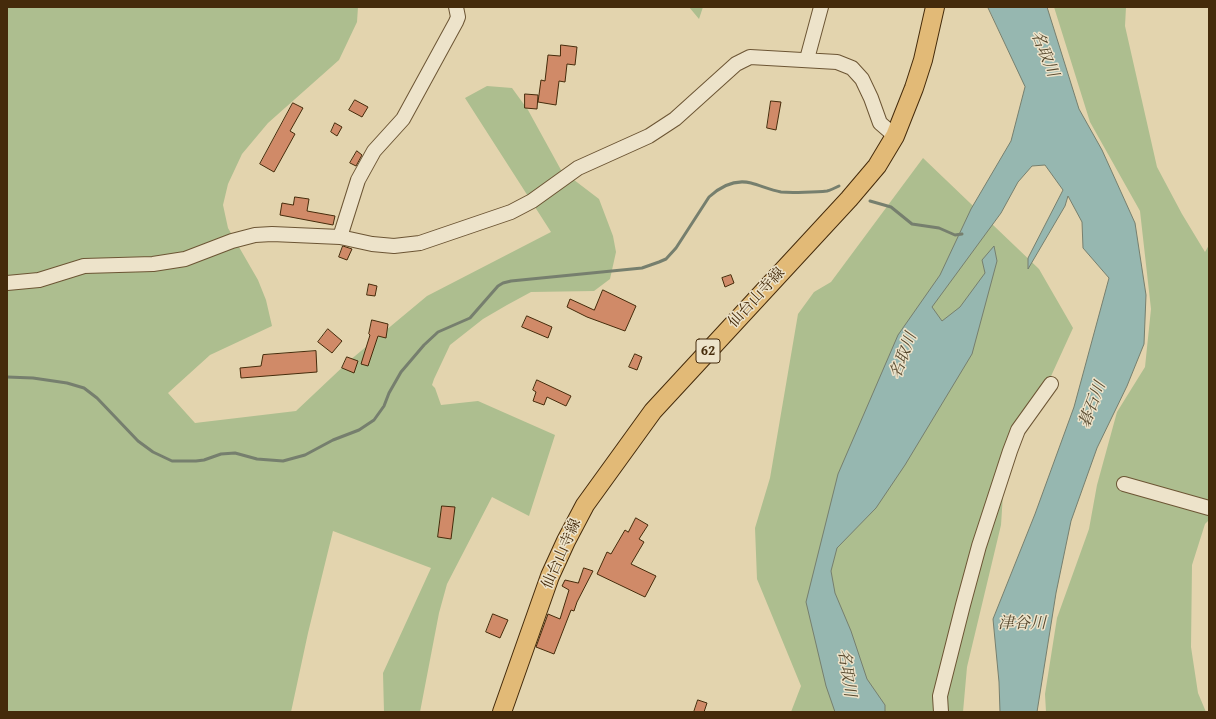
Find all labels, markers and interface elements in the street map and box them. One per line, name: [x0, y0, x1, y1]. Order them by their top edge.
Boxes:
water label: 名取川: [1026, 28, 1062, 80]
street label: 仙台山寺線: [725, 264, 789, 332]
water label: 名取川: [886, 330, 922, 382]
road number: 62: [696, 339, 720, 363]
water label: 碁石川: [1075, 379, 1111, 431]
street label: 仙台山寺線: [539, 516, 585, 592]
water label: 津谷川: [998, 614, 1046, 634]
water label: 名取川: [833, 648, 859, 698]

